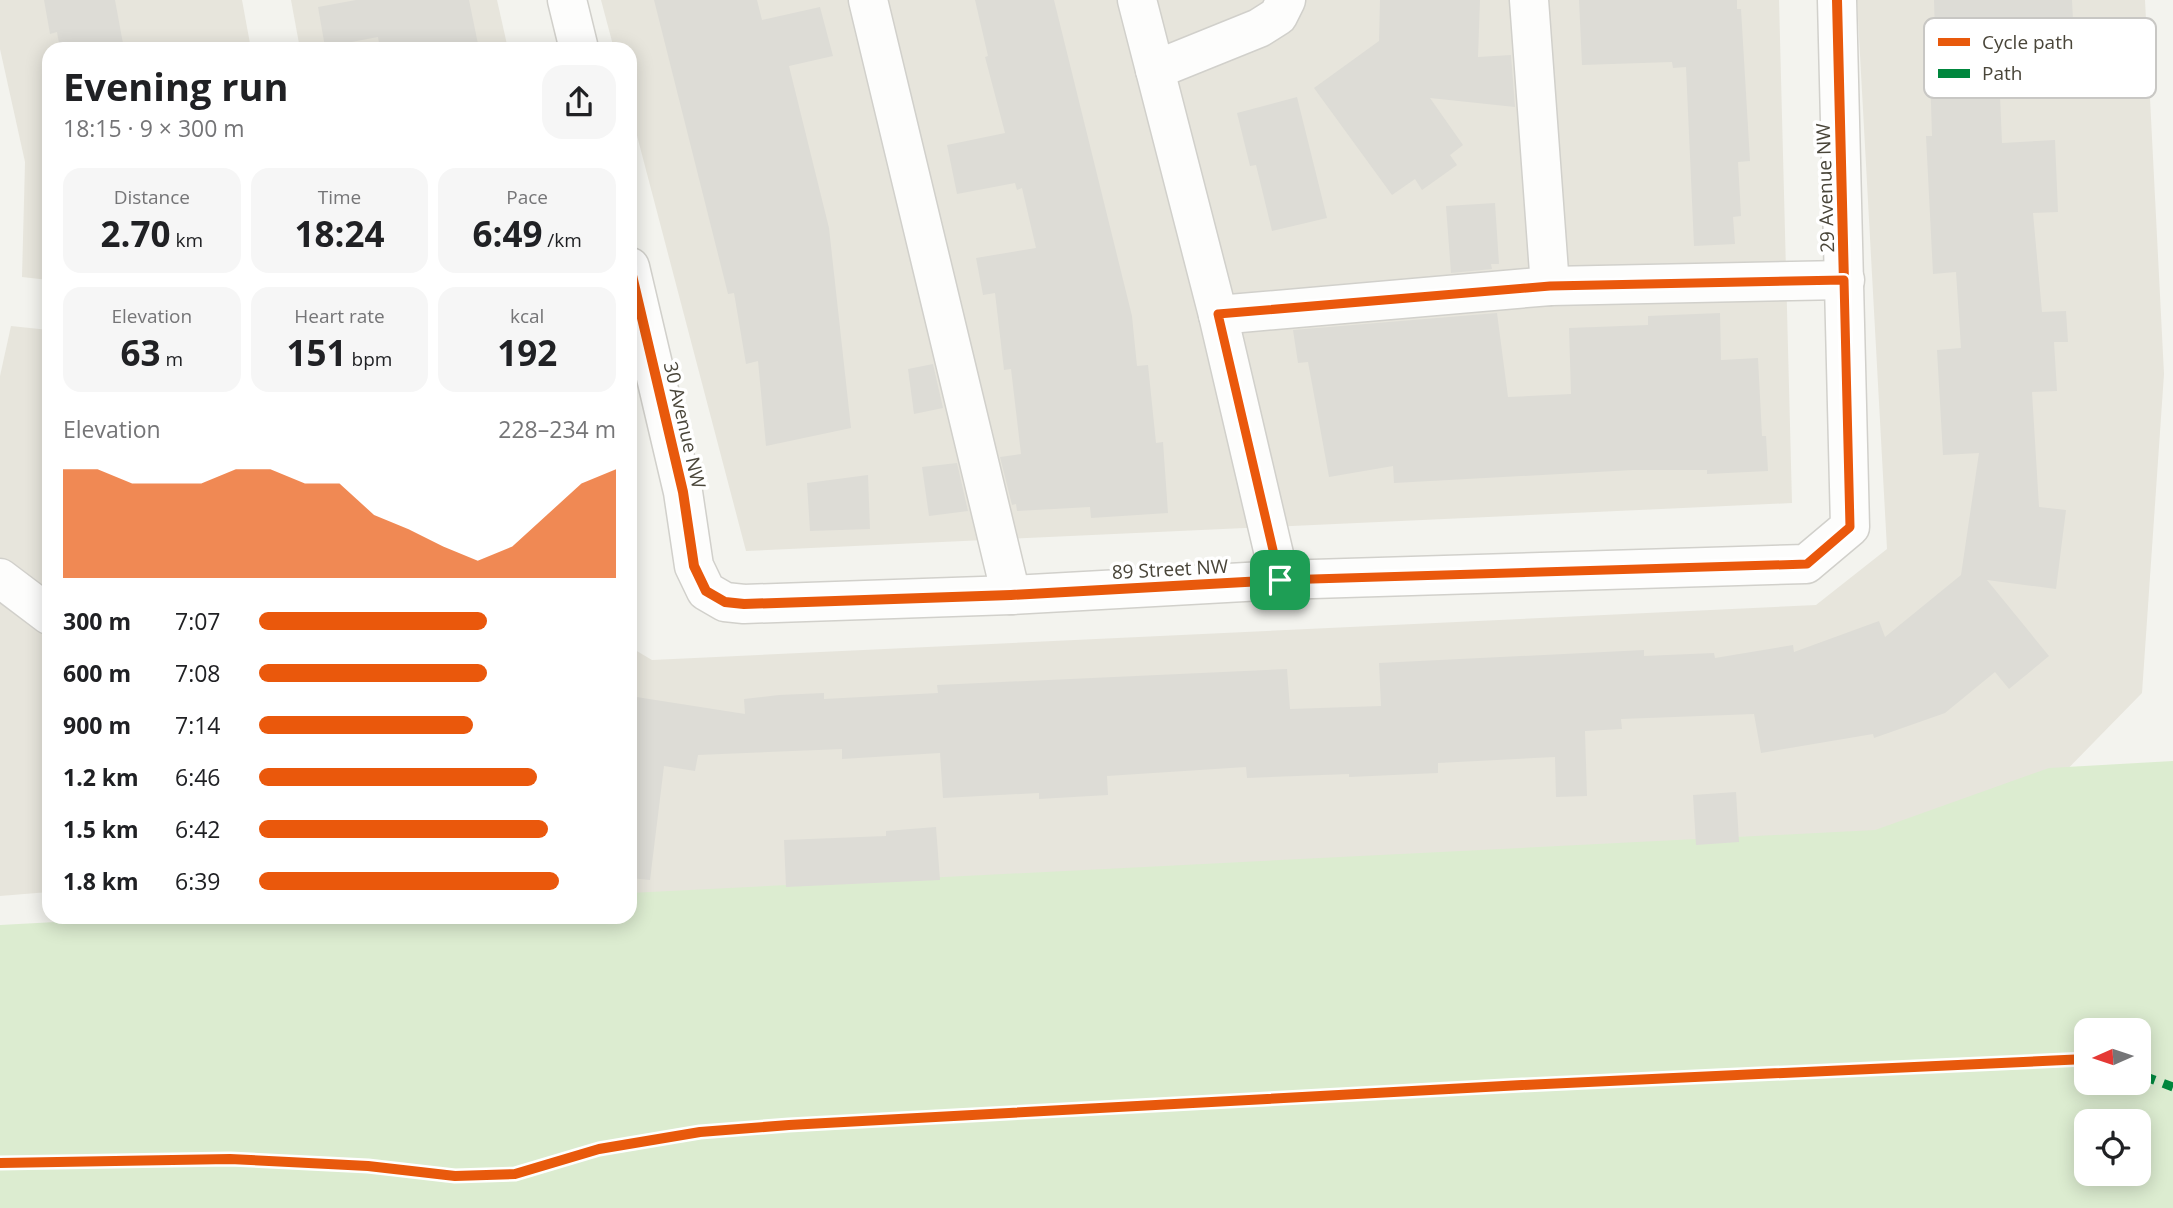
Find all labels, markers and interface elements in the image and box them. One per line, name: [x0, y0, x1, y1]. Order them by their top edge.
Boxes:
legend: [1924, 18, 2156, 98]
text: Cycle path: [1982, 29, 2074, 55]
text: Evening run: [63, 60, 288, 112]
text: Path: [1982, 60, 2022, 86]
button: share: [542, 65, 616, 139]
text: 18:15 · 9 × 300 m: [63, 112, 245, 144]
street label: 29 Avenue NW: [1810, 122, 1840, 253]
text: Distance: [114, 184, 190, 210]
text: Time: [318, 184, 361, 210]
text: Pace: [506, 184, 548, 210]
text: 2.70: [101, 210, 171, 257]
text: 18:24: [294, 210, 385, 257]
text: 6:49: [472, 210, 542, 257]
text: km: [171, 227, 203, 253]
text: /km: [542, 227, 582, 253]
text: Elevation: [111, 303, 192, 329]
text: Heart rate: [294, 303, 385, 329]
text: kcal: [510, 303, 544, 329]
text: 63: [121, 329, 161, 376]
text: 151: [287, 329, 347, 376]
text: 192: [497, 329, 557, 376]
text: m: [161, 346, 183, 372]
text: bpm: [347, 346, 392, 372]
street label: 30 Avenue NW: [658, 359, 712, 491]
text: Elevation: [63, 413, 161, 445]
text: 228–234 m: [498, 413, 616, 445]
pin: [1250, 550, 1310, 610]
street label: 89 Street NW: [1111, 553, 1229, 585]
icon: arrive: [1261, 561, 1299, 599]
text: 300 m: [63, 605, 131, 637]
text: 7:07: [175, 605, 221, 637]
text: 600 m: [63, 657, 131, 689]
text: 7:08: [175, 657, 221, 689]
text: 900 m: [63, 709, 131, 741]
text: 7:14: [175, 709, 221, 741]
text: 1.2 km: [63, 761, 139, 793]
text: 6:46: [175, 761, 221, 793]
text: 1.5 km: [63, 813, 139, 845]
text: 6:42: [175, 813, 221, 845]
text: 1.8 km: [63, 865, 139, 897]
text: 6:39: [175, 865, 221, 897]
north arrow: [2074, 1018, 2151, 1096]
map controls: [2074, 1018, 2151, 1186]
button: locate: [2074, 1109, 2151, 1186]

